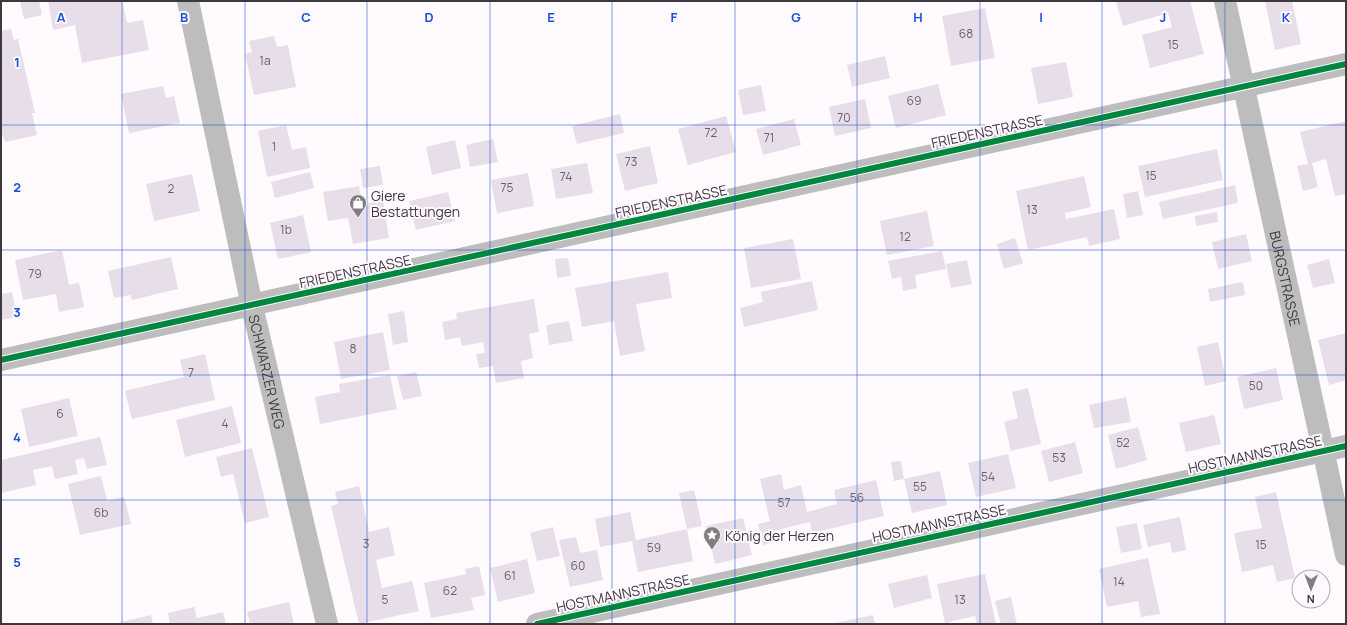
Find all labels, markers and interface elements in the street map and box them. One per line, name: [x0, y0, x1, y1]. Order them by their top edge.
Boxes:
text: A: [57, 8, 66, 26]
text: B: [180, 8, 188, 26]
text: C: [301, 8, 311, 26]
text: D: [424, 8, 434, 26]
text: E: [547, 8, 555, 26]
text: F: [671, 8, 678, 26]
text: G: [791, 8, 801, 26]
text: H: [913, 8, 923, 26]
text: I: [1039, 8, 1043, 26]
text: J: [1160, 8, 1166, 26]
text: K: [1282, 8, 1291, 26]
house number: 68: [959, 25, 973, 42]
house number: 15: [1167, 36, 1179, 53]
house number: 1a: [259, 52, 271, 69]
text: 1: [14, 53, 20, 71]
house number: 69: [907, 92, 921, 109]
house number: 70: [837, 109, 851, 126]
street label: FRIEDENSTRASSE: [929, 110, 1045, 152]
house number: 72: [705, 124, 718, 141]
house number: 71: [764, 129, 774, 146]
house number: 1: [272, 138, 276, 155]
house number: 73: [625, 153, 637, 170]
house number: 15: [1145, 167, 1157, 184]
house number: 74: [560, 168, 572, 185]
text: 2: [13, 178, 21, 196]
house number: 75: [501, 179, 514, 196]
house number: 2: [168, 180, 175, 197]
street label: FRIEDENSTRASSE: [613, 180, 729, 222]
place label: Giere Bestattungen: [371, 186, 460, 221]
shop icon: Giere Bestattungen: [348, 193, 368, 218]
house number: 13: [1026, 201, 1038, 218]
house number: 1b: [280, 221, 292, 238]
house number: 12: [899, 228, 911, 245]
street label: BURGSTRASSE: [1266, 229, 1305, 328]
street label: FRIEDENSTRASSE: [297, 250, 413, 292]
house number: 79: [28, 265, 42, 282]
text: 3: [13, 303, 21, 321]
street label: SCHWARZER WEG: [245, 313, 290, 431]
house number: 8: [350, 340, 357, 357]
house number: 7: [188, 364, 194, 381]
house number: 50: [1249, 377, 1263, 394]
house number: 6: [56, 405, 64, 422]
house number: 4: [221, 415, 229, 432]
text: 4: [13, 428, 21, 446]
street label: HOSTMANNSTRASSE: [1186, 431, 1324, 477]
house number: 52: [1116, 434, 1130, 451]
house number: 53: [1052, 449, 1066, 466]
house number: 54: [981, 468, 995, 485]
house number: 55: [913, 478, 927, 495]
house number: 56: [850, 489, 864, 506]
house number: 57: [778, 494, 790, 511]
street label: HOSTMANNSTRASSE: [870, 500, 1008, 546]
house number: 6b: [94, 504, 108, 521]
place icon: König der Herzen: [702, 525, 722, 550]
place label: König der Herzen: [725, 526, 834, 545]
house number: 3: [363, 535, 369, 552]
house number: 15: [1255, 536, 1267, 553]
house number: 59: [647, 539, 661, 556]
text: 5: [13, 553, 21, 571]
house number: 60: [571, 557, 585, 574]
house number: 61: [504, 567, 516, 584]
north arrow: [1291, 569, 1331, 609]
street label: HOSTMANNSTRASSE: [554, 570, 692, 616]
house number: 14: [1113, 573, 1125, 590]
house number: 62: [443, 582, 457, 599]
house number: 5: [382, 591, 389, 608]
house number: 13: [954, 591, 966, 608]
text: N: [1307, 592, 1315, 607]

